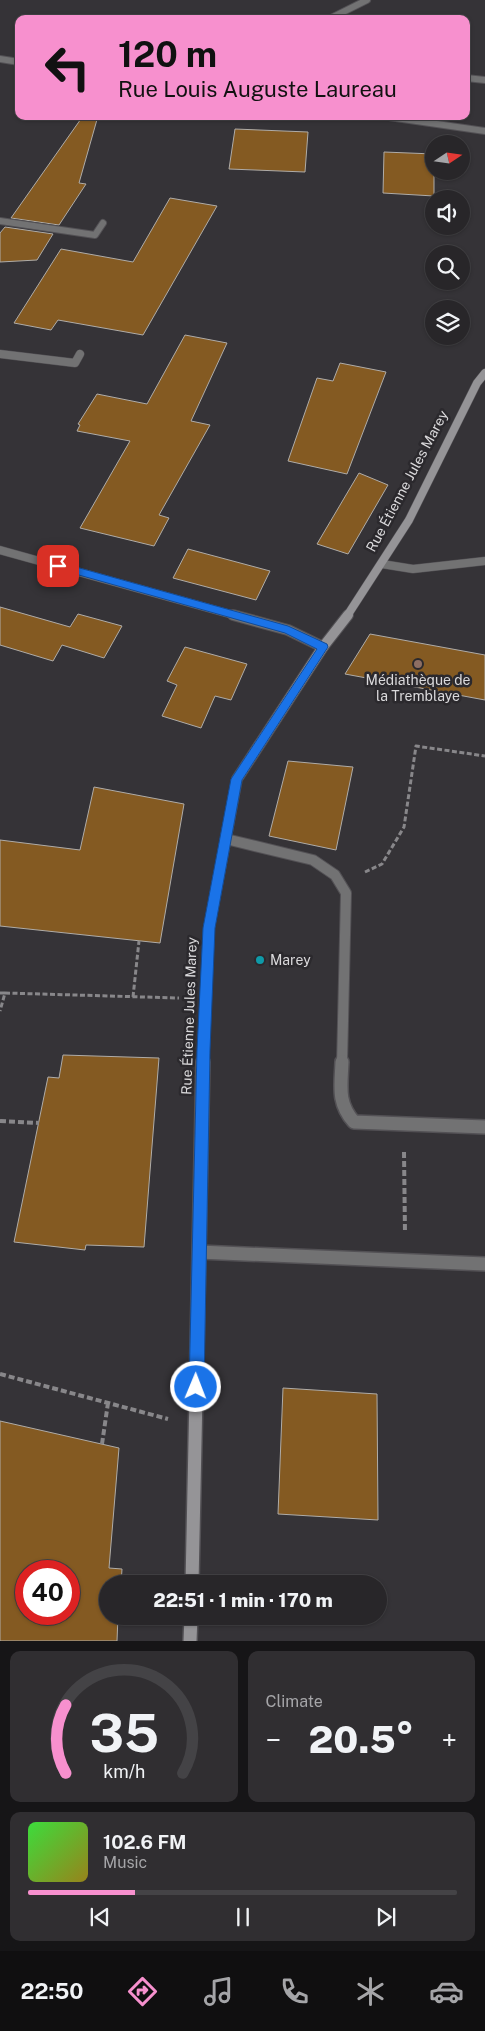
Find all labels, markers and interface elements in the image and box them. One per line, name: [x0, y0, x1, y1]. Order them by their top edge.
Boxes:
text: 120 m: [118, 34, 217, 75]
icon: left: [35, 35, 100, 100]
text: Rue Louis Auguste Laureau: [118, 76, 397, 102]
north arrow: [425, 135, 470, 180]
map controls: [425, 135, 470, 345]
button: sound: [425, 190, 470, 235]
button: search: [425, 245, 470, 290]
button: layers: [425, 300, 470, 345]
street label: Rue Étienne Jules Marey: [362, 407, 451, 554]
pin: [37, 545, 79, 587]
icon: arrive: [44, 552, 72, 580]
marker: Médiathèque de la Tremblaye: [412, 658, 424, 670]
place label: Médiathèque de la Tremblaye: [366, 672, 470, 704]
street label: Rue Étienne Jules Marey: [177, 936, 200, 1095]
place label: Marey: [270, 952, 311, 968]
marker: Marey: [254, 954, 266, 966]
position arrow: [169, 1360, 221, 1412]
speed limit sign: 40: [15, 1560, 80, 1625]
text: 22:51 · 1 min · 170 m: [153, 1589, 333, 1611]
text: Climate: [266, 1692, 323, 1711]
text: 35: [89, 1703, 159, 1764]
text: 20.5°: [309, 1717, 414, 1762]
text: −: [266, 1723, 281, 1756]
text: +: [441, 1723, 457, 1756]
text: km/h: [103, 1761, 145, 1782]
text: 102.6 FM: [103, 1831, 187, 1853]
text: Music: [103, 1853, 147, 1872]
icon: previous: [86, 1903, 114, 1931]
icon: pause: [229, 1903, 257, 1931]
icon: next: [372, 1903, 400, 1931]
icon: directions: [125, 1974, 160, 2009]
icon: music: [201, 1974, 236, 2009]
icon: phone: [277, 1974, 312, 2009]
icon: climate: [353, 1974, 388, 2009]
icon: car: [429, 1974, 464, 2009]
text: 22:50: [21, 1978, 83, 2004]

